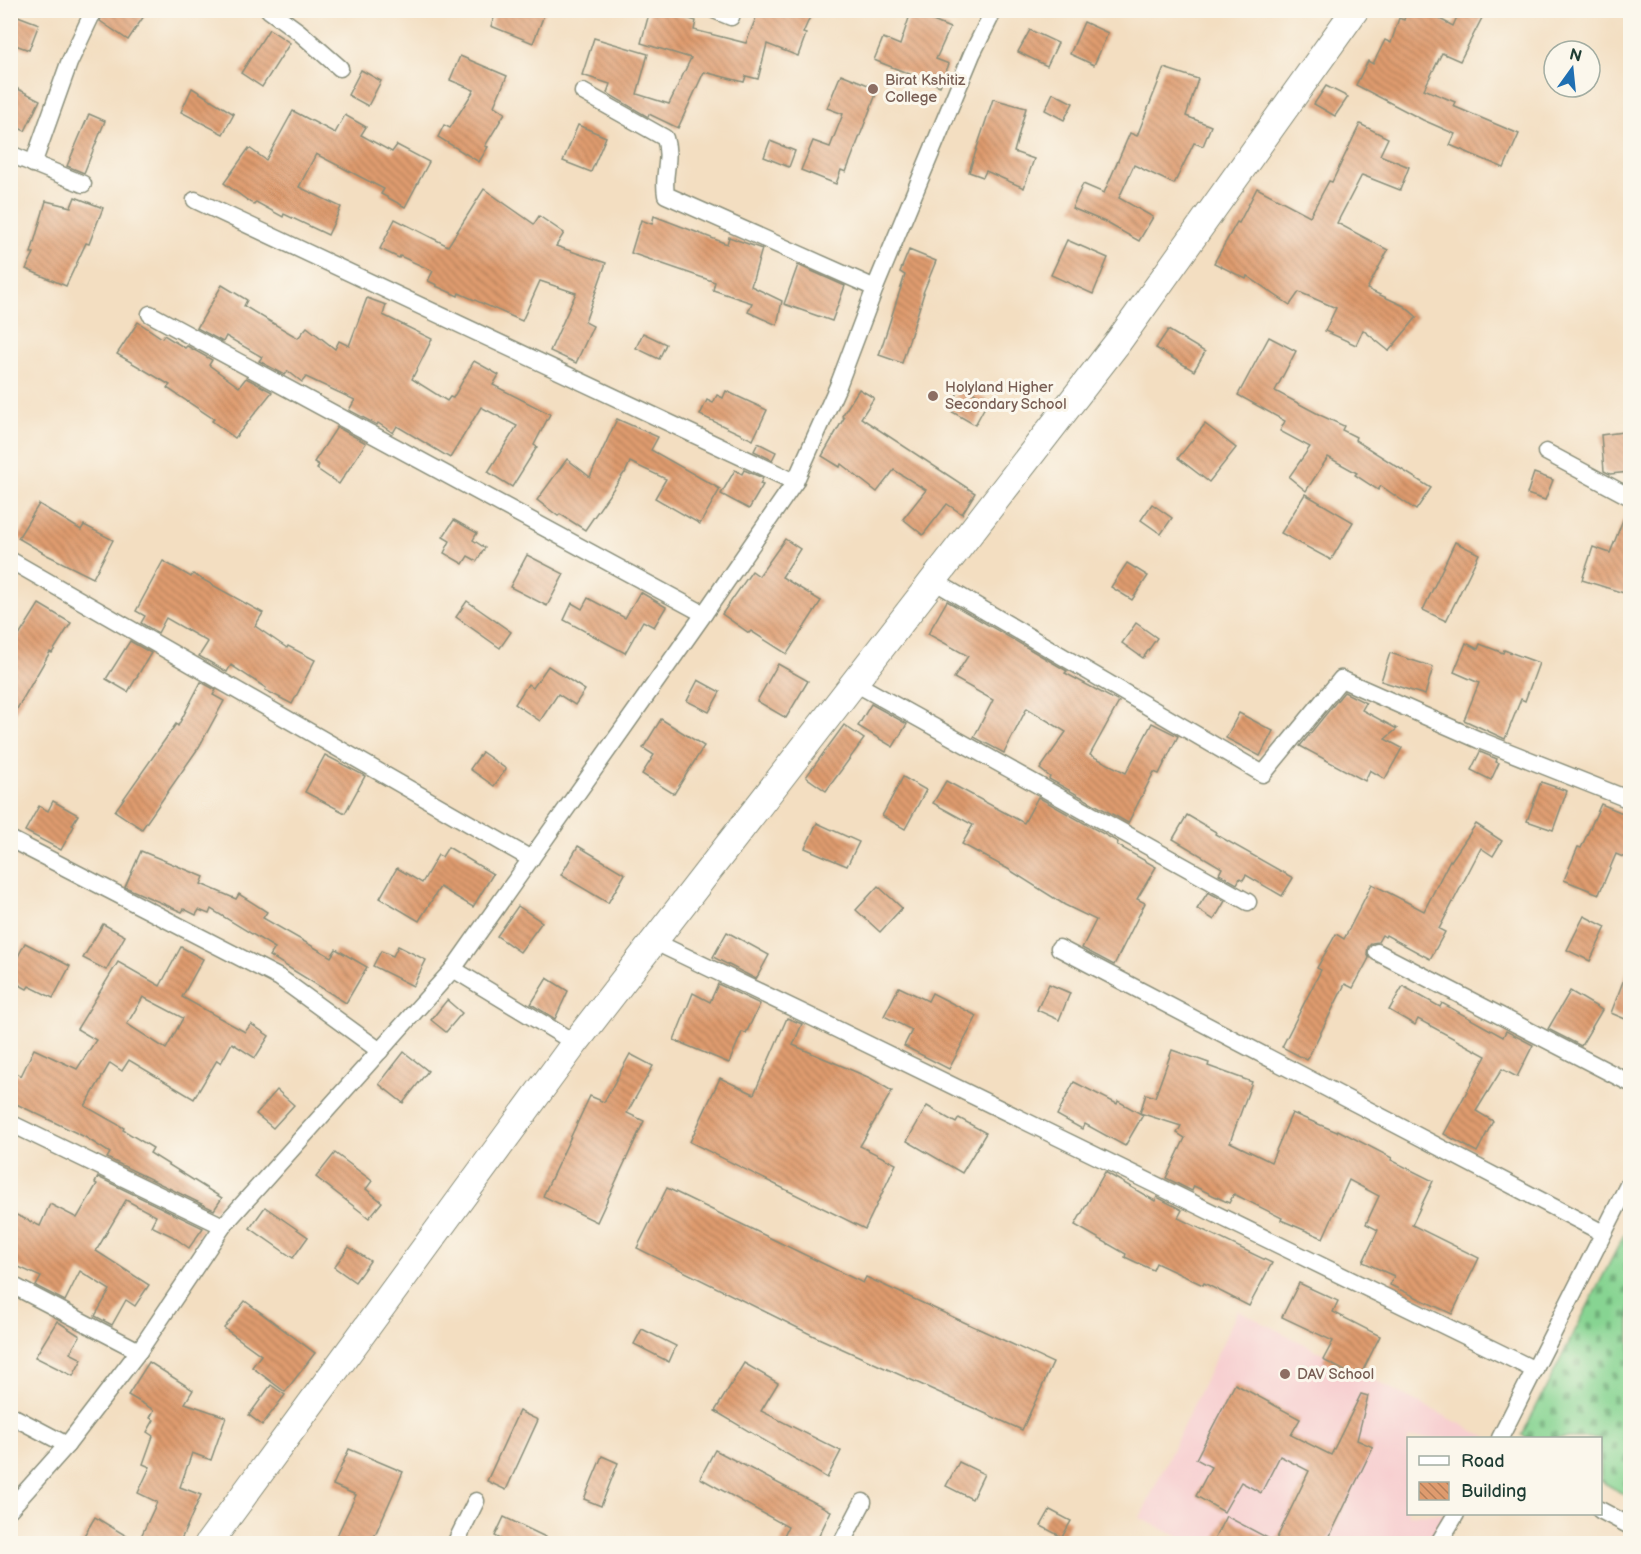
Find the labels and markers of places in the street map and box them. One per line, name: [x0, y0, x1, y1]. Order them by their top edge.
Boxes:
place label: Birat Kshitiz College: [885, 71, 966, 107]
marker: Birat Kshitiz College: [866, 82, 880, 96]
place label: Holyland Higher Secondary School: [945, 378, 1066, 414]
marker: Holyland Higher Secondary School: [926, 389, 940, 403]
place label: DAV School: [1297, 1365, 1374, 1384]
marker: DAV School: [1278, 1367, 1292, 1381]

